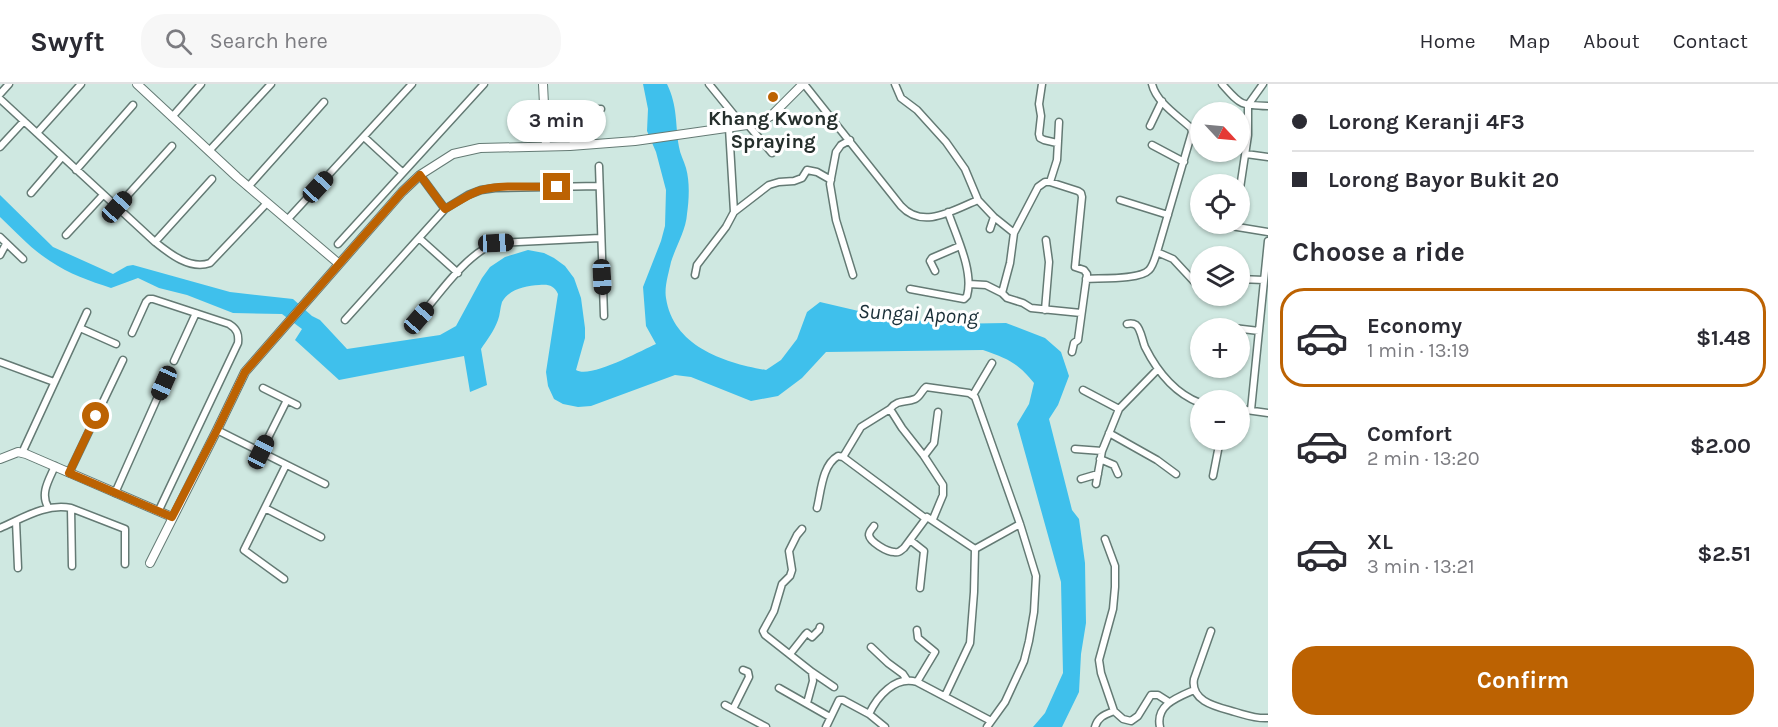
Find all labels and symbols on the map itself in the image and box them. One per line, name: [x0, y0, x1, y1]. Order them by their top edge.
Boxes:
marker: Khang Kwong Spraying: [766, 90, 780, 104]
callout: 3 min: [508, 100, 606, 142]
north arrow: [1190, 102, 1250, 162]
place label: Khang Kwong Spraying: [708, 107, 838, 153]
car: [299, 168, 337, 206]
route end: [543, 173, 570, 200]
car: [98, 188, 136, 226]
car: [478, 233, 514, 253]
car: [592, 259, 612, 295]
car: [400, 299, 438, 337]
water label: Sungai Apong: [857, 299, 980, 329]
car: [148, 363, 180, 403]
route start: [82, 402, 109, 429]
car: [245, 432, 277, 472]

